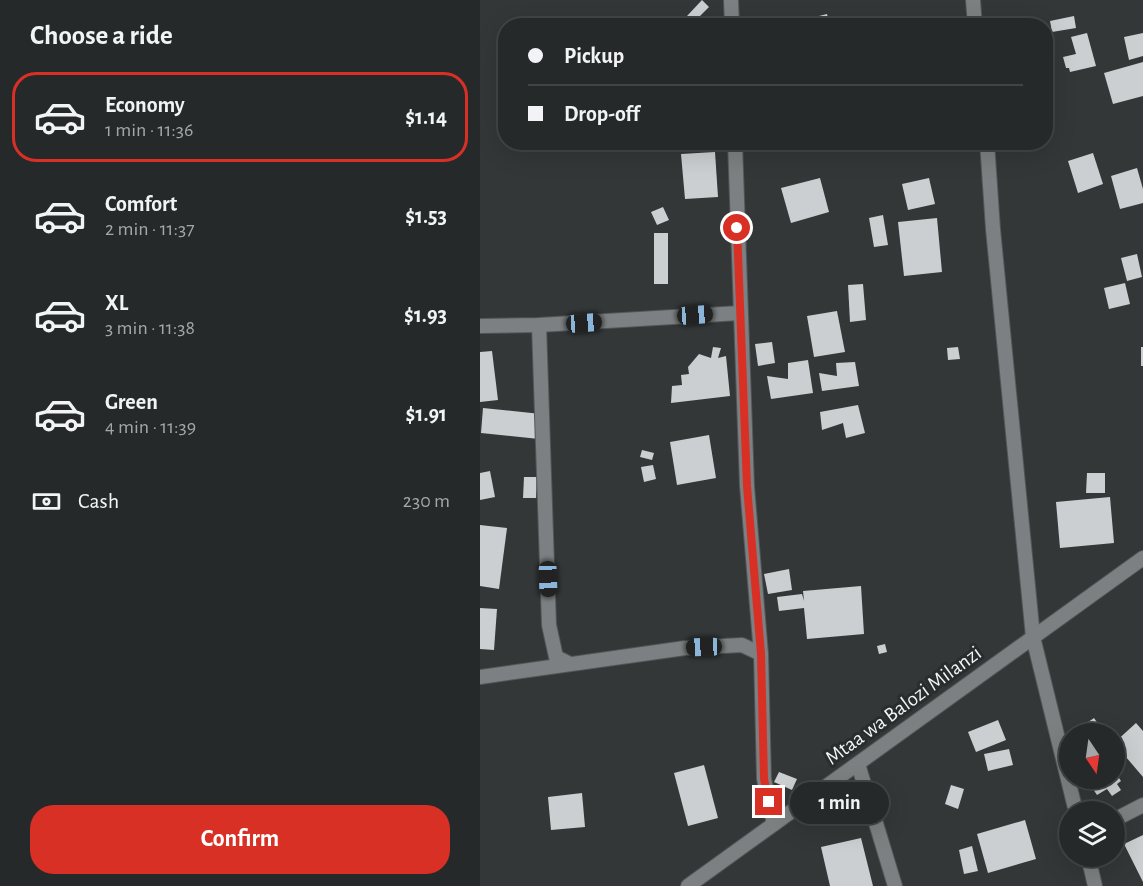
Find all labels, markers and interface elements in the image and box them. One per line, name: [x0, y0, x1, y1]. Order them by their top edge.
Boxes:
text: Choose a ride: [30, 22, 173, 49]
text: Pickup: [564, 45, 624, 67]
icon: car: [33, 90, 87, 144]
text: Economy: [105, 94, 185, 116]
text: Drop-off: [564, 103, 640, 125]
text: $1.14: [405, 106, 447, 128]
text: 1 min · 11:36: [105, 120, 194, 140]
icon: car: [33, 189, 87, 243]
text: Comfort: [105, 193, 177, 215]
text: $1.53: [405, 205, 447, 227]
route start: [723, 214, 750, 241]
text: 2 min · 11:37: [105, 219, 195, 239]
icon: car: [33, 288, 87, 342]
text: XL: [105, 292, 128, 314]
text: $1.93: [404, 304, 447, 326]
car: [676, 305, 714, 325]
car: [565, 313, 603, 333]
text: 3 min · 11:38: [105, 318, 195, 338]
icon: car: [33, 387, 87, 441]
text: Green: [105, 391, 158, 413]
text: $1.91: [406, 403, 447, 425]
text: 4 min · 11:39: [105, 417, 196, 437]
icon: cash: [30, 485, 63, 518]
text: Cash: [78, 490, 119, 512]
text: 230 m: [403, 491, 450, 511]
car: [538, 561, 558, 597]
car: [686, 637, 722, 657]
street label: Mtaa wa Balozi Milanzi: [821, 642, 985, 769]
north arrow: [1059, 723, 1125, 789]
map controls: [1059, 723, 1125, 867]
callout: 1 min: [790, 781, 889, 823]
route end: [755, 788, 782, 815]
text: 1 min: [818, 793, 861, 813]
button: layers: [1059, 801, 1125, 867]
button: Confirm: [30, 805, 450, 874]

